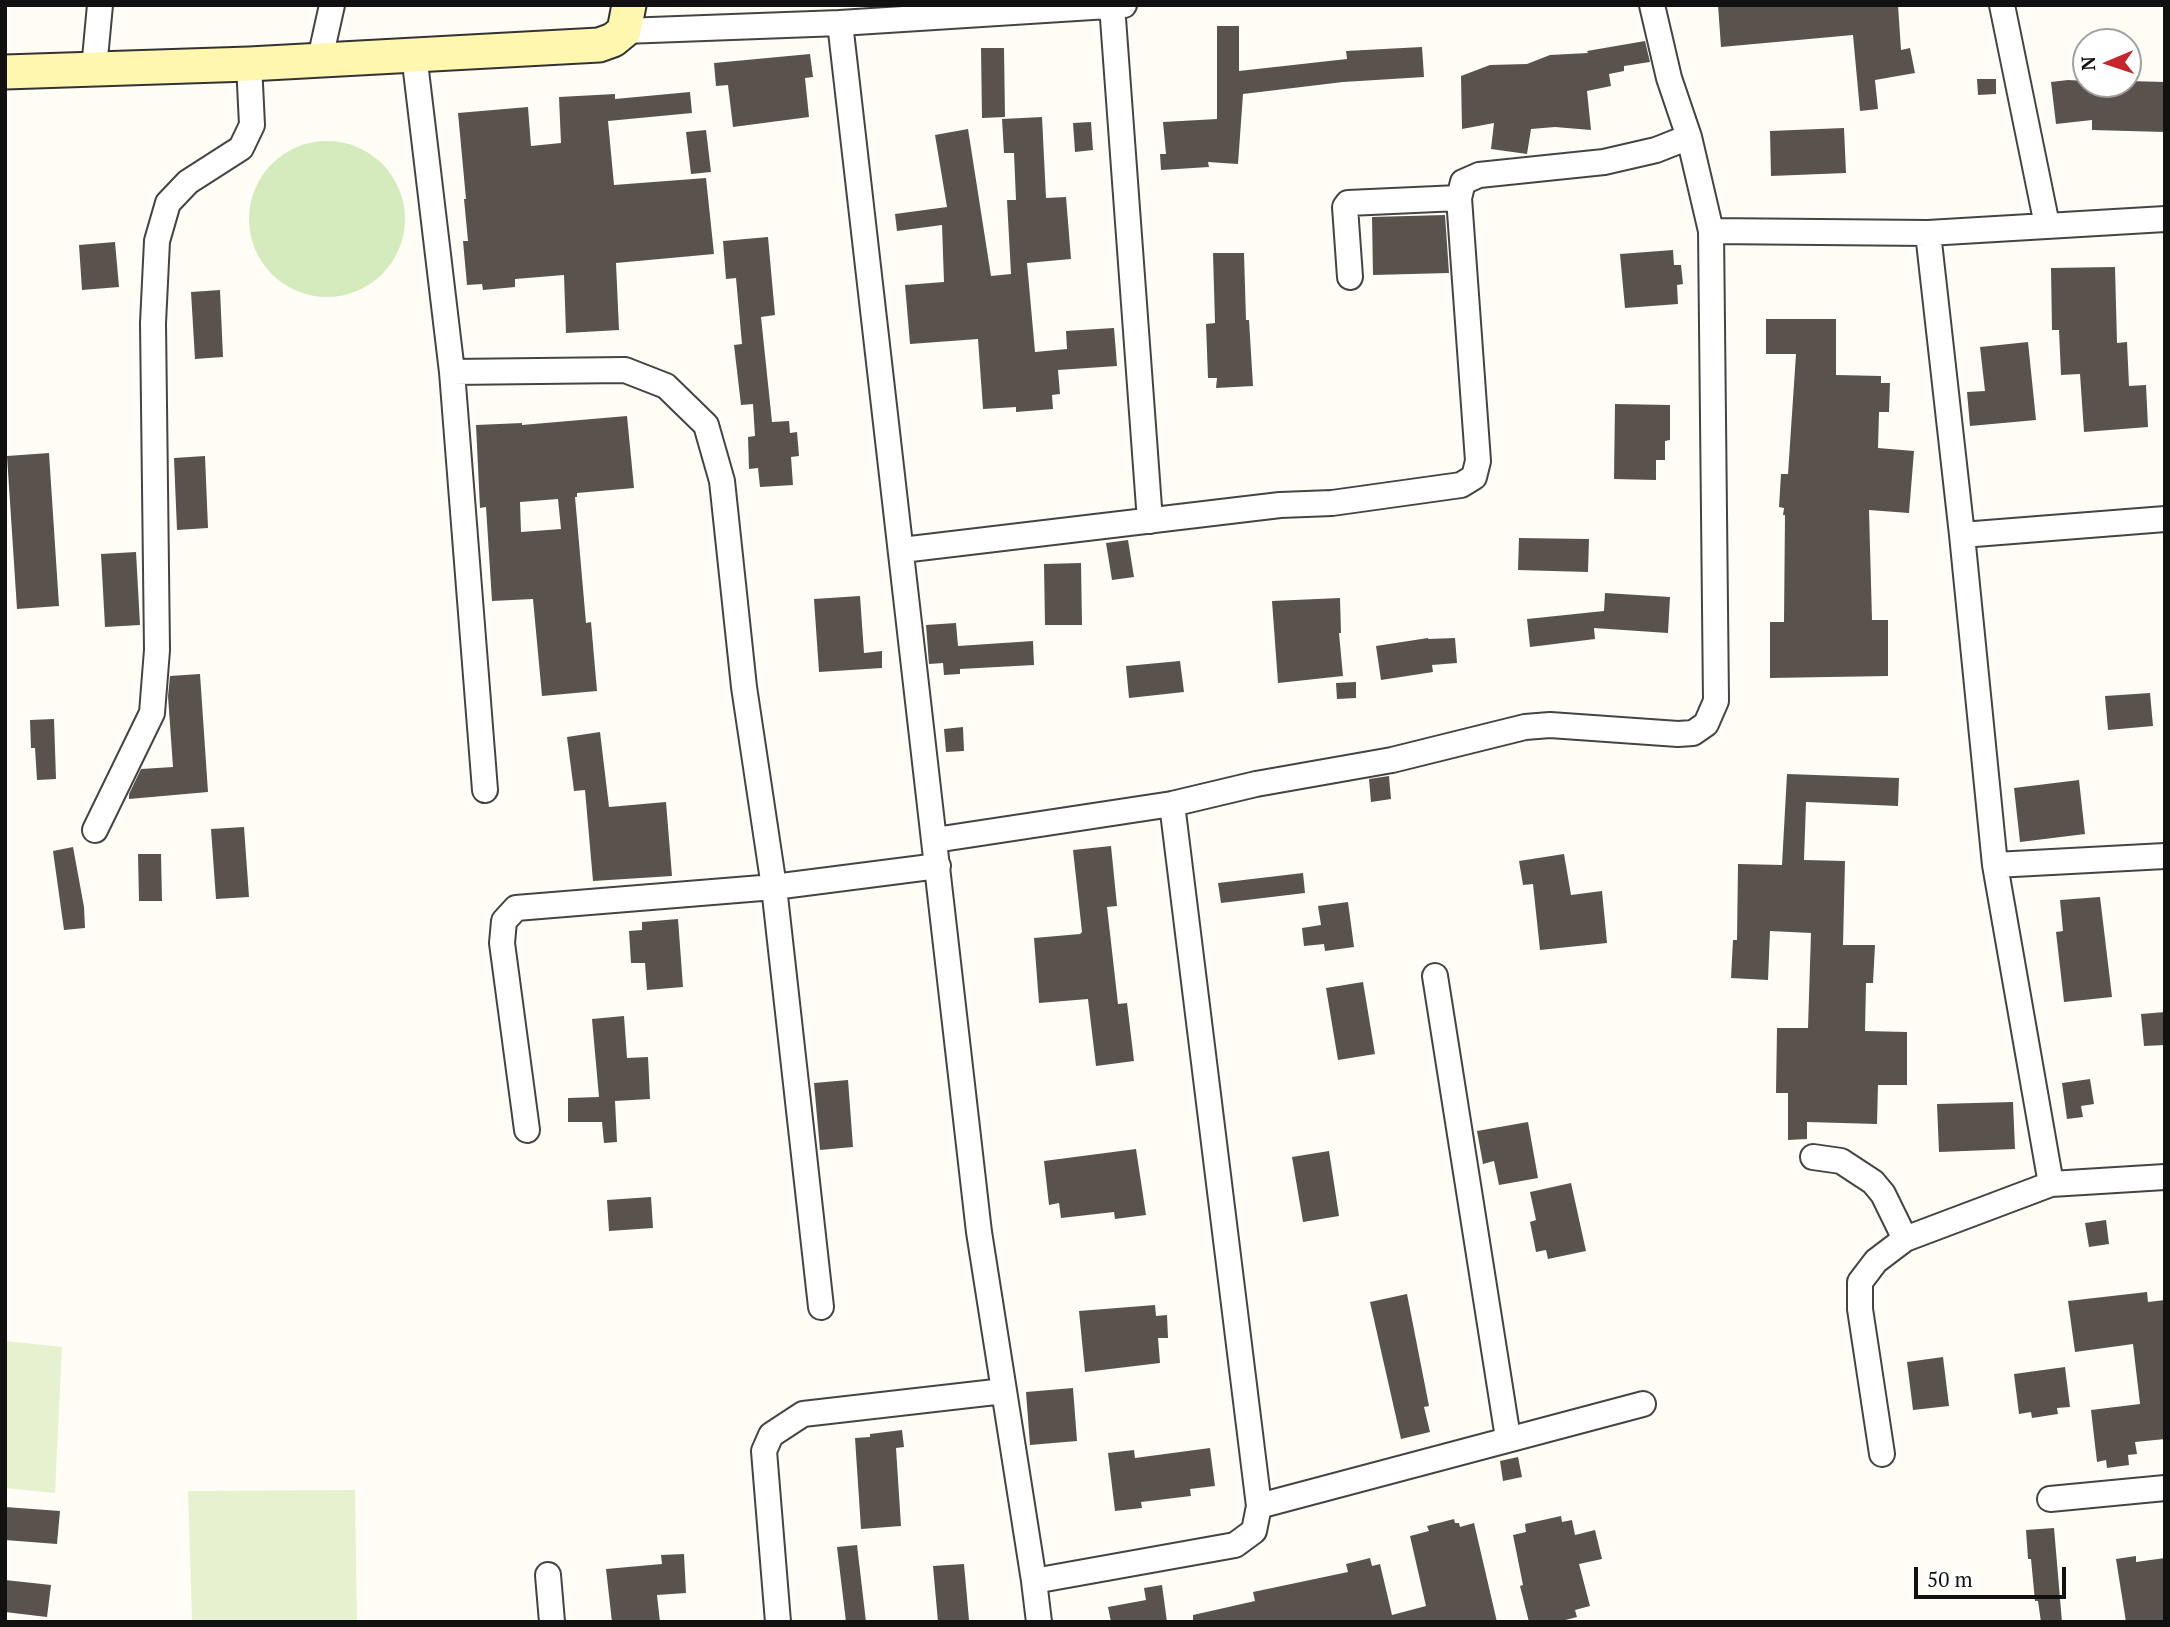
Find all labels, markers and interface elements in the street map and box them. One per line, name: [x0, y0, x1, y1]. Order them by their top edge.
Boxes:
north arrow: [2072, 28, 2142, 98]
text: N: [2075, 56, 2100, 71]
scale bar: [1918, 1554, 2070, 1598]
text: 50 m: [1927, 1565, 1973, 1593]

